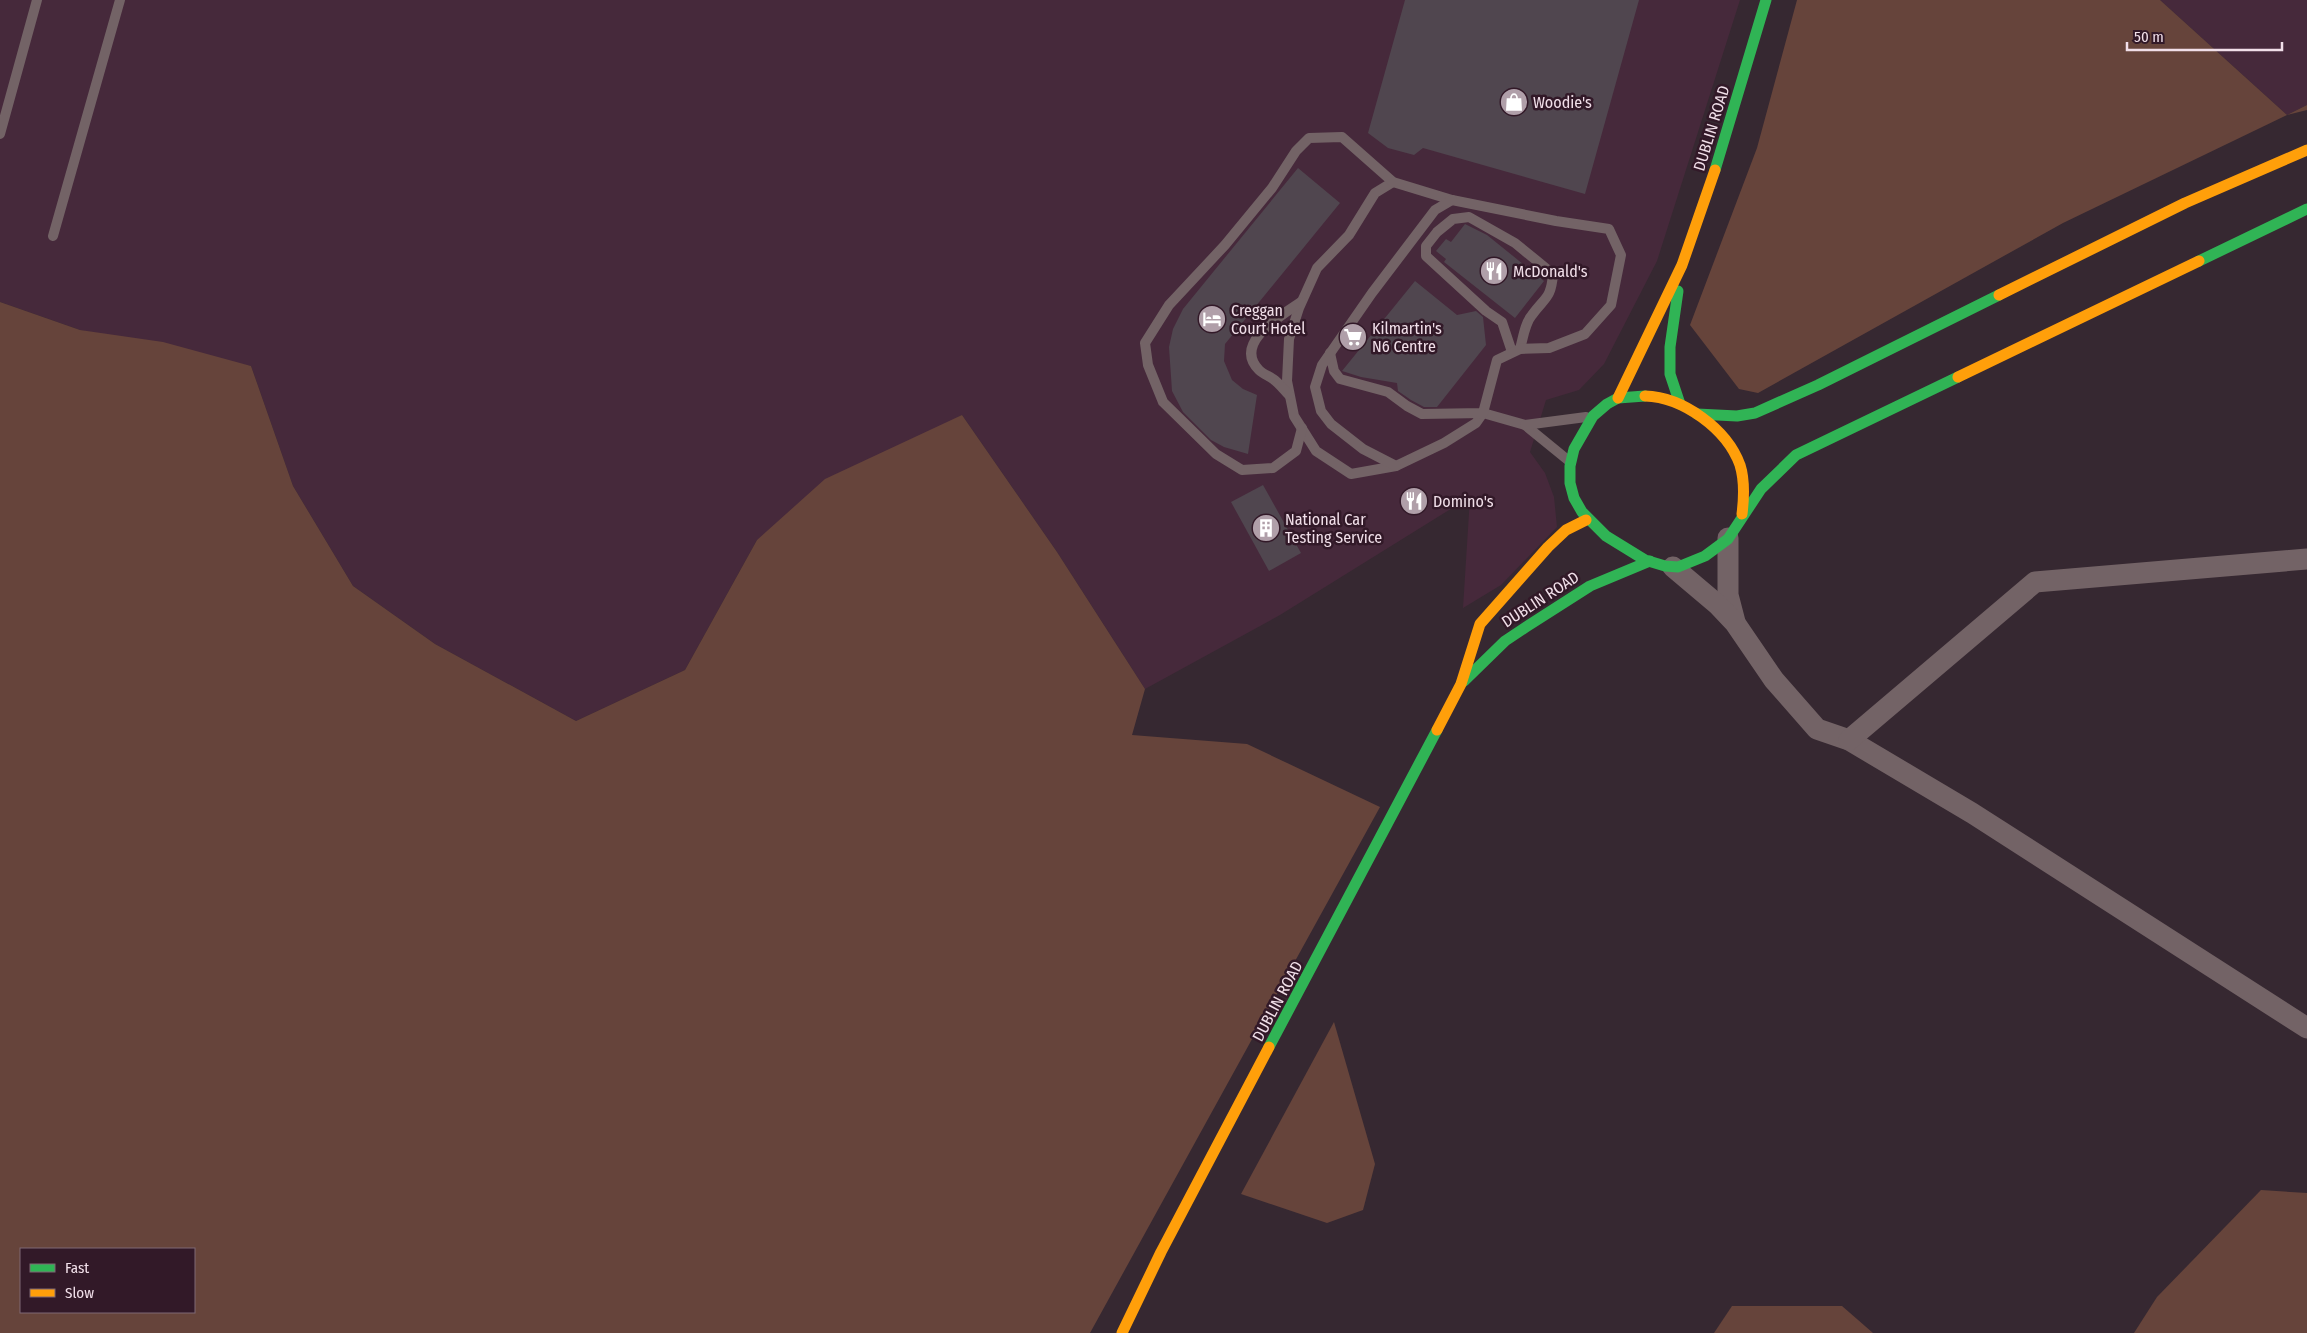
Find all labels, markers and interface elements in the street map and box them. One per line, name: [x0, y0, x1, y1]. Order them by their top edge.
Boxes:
scale bar: [2127, 20, 2282, 52]
text: 50 m: [2134, 28, 2164, 46]
street label: DUBLIN ROAD: [1689, 83, 1733, 173]
shop icon: Woodie's: [1499, 87, 1529, 117]
place label: Woodie's: [1533, 93, 1592, 112]
restaurant icon: McDonald's: [1479, 256, 1509, 286]
place label: McDonald's: [1513, 262, 1588, 281]
place label: Creggan Court Hotel: [1231, 301, 1305, 338]
hotel icon: Creggan Court Hotel: [1197, 304, 1227, 334]
place label: Kilmartin's N6 Centre: [1372, 319, 1442, 356]
supermarket icon: Kilmartin's N6 Centre: [1338, 322, 1368, 352]
restaurant icon: Domino's: [1399, 486, 1429, 516]
place label: Domino's: [1433, 492, 1494, 511]
place label: National Car Testing Service: [1285, 510, 1382, 547]
building icon: National Car Testing Service: [1251, 513, 1281, 543]
street label: DUBLIN ROAD: [1498, 567, 1583, 631]
street label: DUBLIN ROAD: [1248, 958, 1307, 1045]
legend: [20, 1248, 195, 1313]
text: Fast: [65, 1259, 89, 1277]
text: Slow: [65, 1284, 94, 1302]

